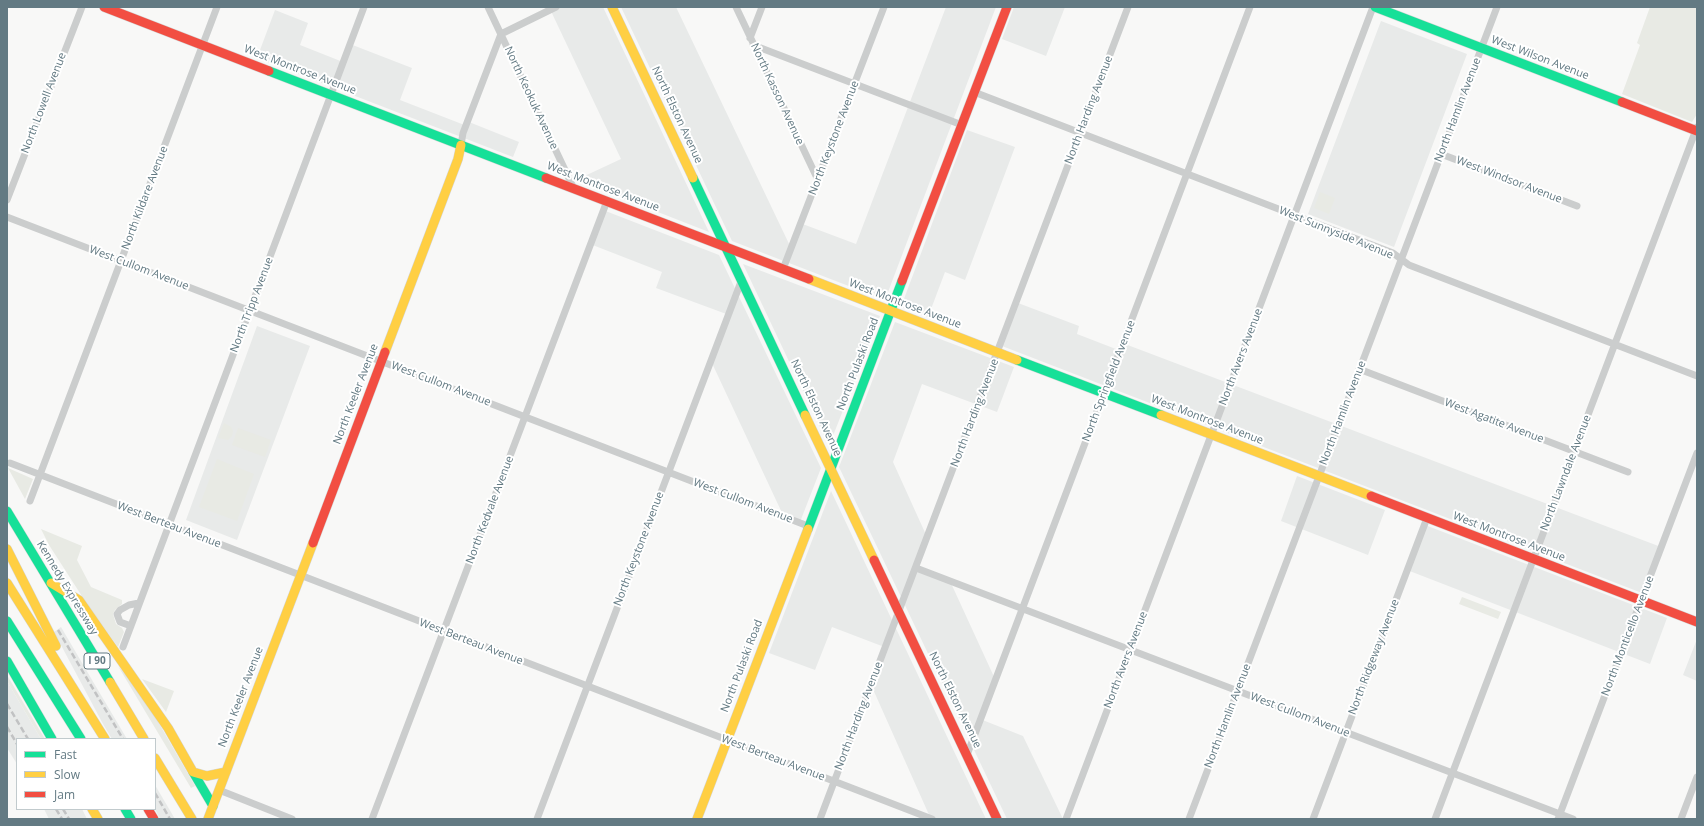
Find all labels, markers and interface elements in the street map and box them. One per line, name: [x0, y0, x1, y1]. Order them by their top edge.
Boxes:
street label: West Wilson Avenue: [1489, 33, 1591, 83]
street label: North Kasson Avenue: [748, 41, 806, 147]
street label: West Montrose Avenue: [242, 42, 358, 98]
street label: North Keokuk Avenue: [501, 44, 561, 152]
street label: North Lowell Avenue: [19, 51, 69, 155]
street label: North Harding Avenue: [1062, 54, 1116, 166]
street label: North Hamlin Avenue: [1432, 56, 1484, 164]
street label: North Elston Avenue: [649, 64, 705, 166]
street label: North Keystone Avenue: [806, 79, 862, 197]
street label: North Kildare Avenue: [119, 144, 171, 252]
street label: West Windsor Avenue: [1454, 154, 1564, 206]
street label: West Montrose Avenue: [545, 159, 661, 215]
street label: West Sunnyside Avenue: [1277, 204, 1395, 262]
street label: West Cullom Avenue: [87, 243, 191, 293]
street label: North Tripp Avenue: [228, 256, 276, 354]
street label: West Montrose Avenue: [847, 276, 963, 332]
street label: North Avers Avenue: [1216, 307, 1266, 407]
street label: North Pulaski Road: [834, 316, 882, 412]
street label: North Springfield Avenue: [1080, 318, 1138, 444]
street label: North Keeler Avenue: [331, 342, 381, 446]
street label: North Elston Avenue: [788, 357, 844, 459]
street label: North Harding Avenue: [948, 357, 1002, 469]
street label: West Cullom Avenue: [389, 359, 493, 409]
street label: North Hamlin Avenue: [1317, 359, 1369, 467]
street label: West Montrose Avenue: [1149, 392, 1265, 448]
street label: West Agatite Avenue: [1442, 396, 1546, 446]
street label: North Lawndale Avenue: [1538, 413, 1594, 533]
street label: North Kedvale Avenue: [463, 454, 517, 566]
street label: West Cullom Avenue: [691, 476, 795, 526]
street label: North Keystone Avenue: [611, 490, 667, 608]
street label: West Berteau Avenue: [115, 499, 223, 551]
street label: West Montrose Avenue: [1451, 509, 1567, 565]
street label: Kennedy Expressway: [34, 538, 100, 638]
street label: North Monticello Avenue: [1599, 574, 1657, 698]
street label: North Ridgeway Avenue: [1346, 597, 1402, 717]
street label: North Avers Avenue: [1101, 610, 1151, 710]
street label: West Berteau Avenue: [417, 616, 525, 668]
street label: North Pulaski Road: [718, 618, 766, 714]
street label: North Keeler Avenue: [216, 645, 266, 749]
street label: North Elston Avenue: [926, 650, 984, 750]
road number: I 90: [84, 653, 110, 669]
street label: North Harding Avenue: [832, 660, 886, 772]
street label: North Hamlin Avenue: [1202, 662, 1254, 770]
street label: West Cullom Avenue: [1248, 690, 1352, 740]
street label: West Berteau Avenue: [719, 732, 827, 784]
legend: [16, 738, 156, 810]
text: Fast: [54, 746, 77, 763]
text: Slow: [54, 766, 80, 783]
text: Jam: [54, 786, 75, 803]

